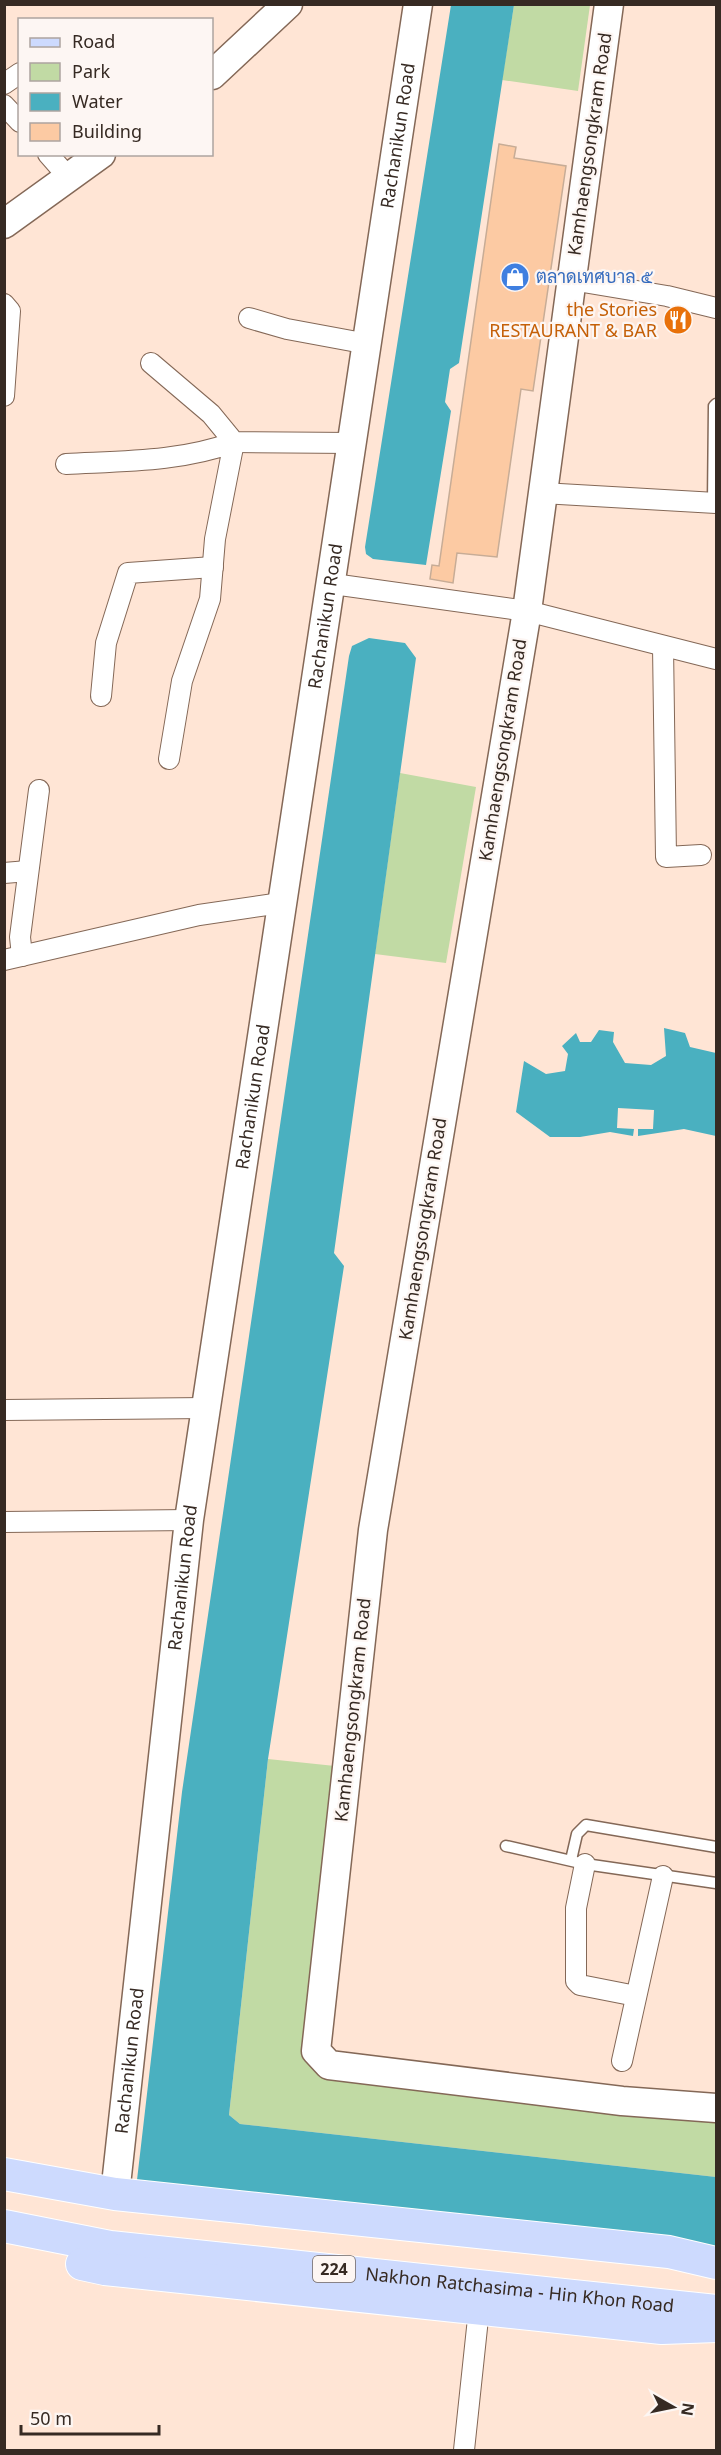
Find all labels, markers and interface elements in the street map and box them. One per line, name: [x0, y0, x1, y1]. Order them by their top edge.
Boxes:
legend: [18, 18, 213, 156]
text: Road: [72, 29, 115, 53]
street label: Kamhaengsongkram Road: [561, 31, 617, 257]
text: Park: [72, 59, 110, 83]
street label: Rachanikun Road: [374, 61, 420, 210]
text: Water: [72, 89, 123, 113]
text: Building: [72, 119, 142, 143]
shop icon: ตลาดเทศบาล ๕: [499, 261, 531, 293]
place label: ตลาดเทศบาล ๕: [536, 264, 653, 288]
place label: the Stories RESTAURANT & BAR: [489, 297, 657, 342]
restaurant icon: the Stories RESTAURANT & BAR: [662, 304, 694, 336]
street label: Rachanikun Road: [302, 542, 347, 691]
street label: Kamhaengsongkram Road: [473, 637, 531, 863]
street label: Rachanikun Road: [229, 1022, 275, 1171]
street label: Kamhaengsongkram Road: [393, 1116, 451, 1342]
street label: Rachanikun Road: [162, 1503, 202, 1652]
street label: Kamhaengsongkram Road: [328, 1597, 376, 1823]
street label: Rachanikun Road: [109, 1986, 149, 2135]
road number: 224: [313, 2256, 355, 2282]
street label: Nakhon Ratchasima - Hin Khon Road: [364, 2261, 675, 2318]
north arrow: [643, 2377, 703, 2437]
scale bar: [21, 2398, 159, 2436]
text: N: [676, 2401, 700, 2417]
text: 50 m: [30, 2406, 72, 2430]

